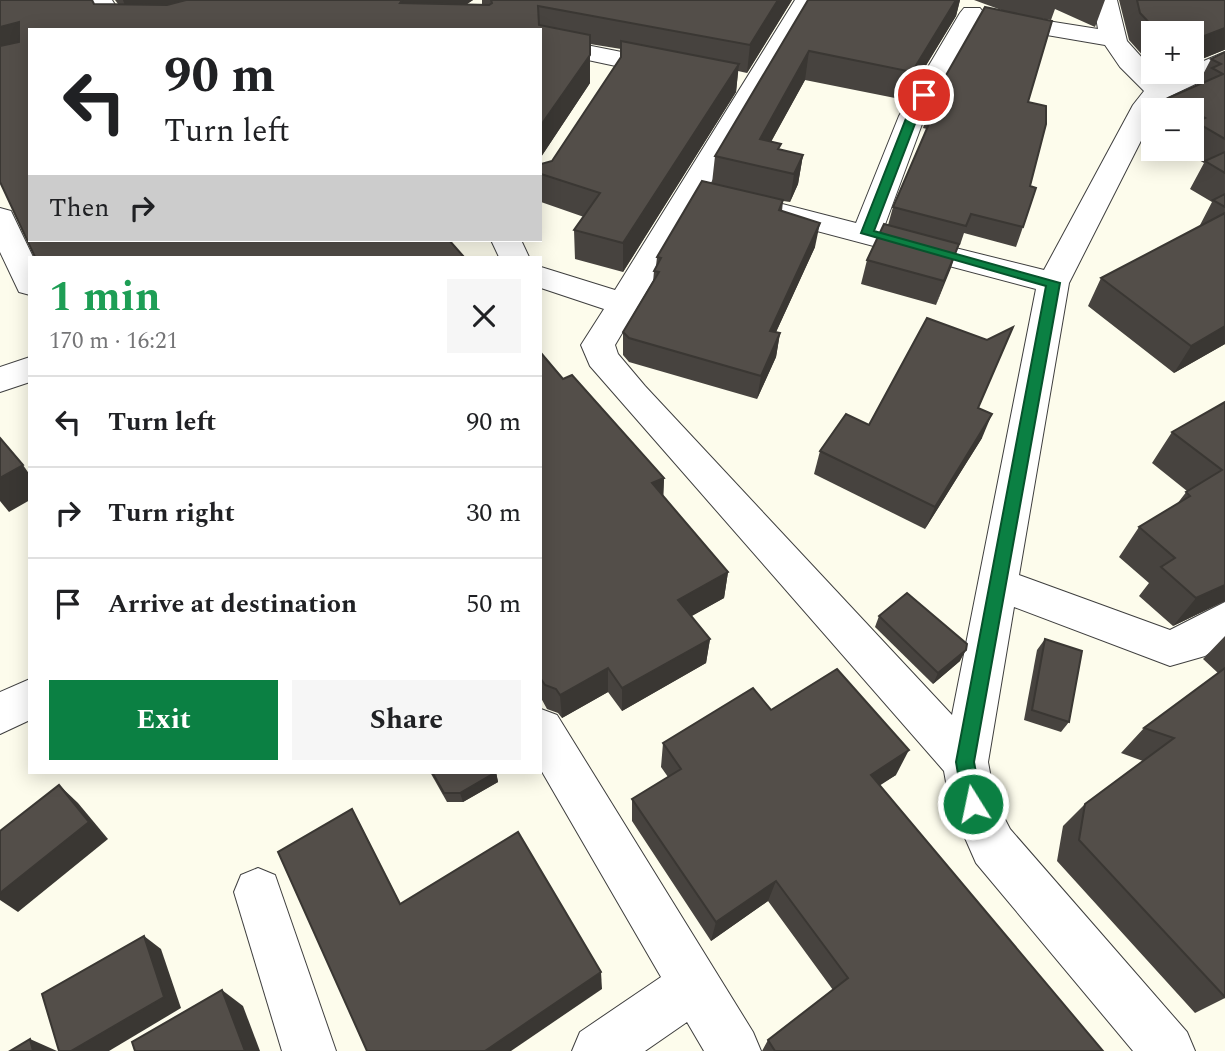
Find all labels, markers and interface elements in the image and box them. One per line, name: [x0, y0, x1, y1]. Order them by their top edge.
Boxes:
map controls: [1141, 21, 1204, 161]
button: +: [1141, 21, 1204, 84]
text: 90 m: [164, 39, 275, 114]
icon: left: [49, 56, 140, 147]
pin: [894, 65, 954, 125]
icon: arrive: [905, 76, 943, 114]
button: −: [1141, 98, 1204, 161]
text: Turn left: [164, 107, 290, 156]
text: Then: [49, 188, 109, 228]
icon: right: [123, 189, 161, 227]
text: 1 min: [49, 266, 161, 329]
button: close: [447, 279, 521, 353]
text: 170 m · 16:21: [49, 324, 178, 359]
text: Turn left: [108, 402, 216, 442]
text: 90 m: [466, 402, 521, 442]
icon: left: [49, 403, 87, 441]
text: Turn right: [108, 493, 235, 533]
text: 30 m: [466, 493, 521, 533]
icon: right: [49, 494, 87, 532]
text: Arrive at destination: [108, 584, 357, 624]
text: 50 m: [466, 584, 521, 624]
icon: arrive: [49, 585, 87, 623]
button: Exit: [49, 680, 278, 760]
button: Share: [292, 680, 521, 760]
position arrow: [936, 767, 1010, 841]

